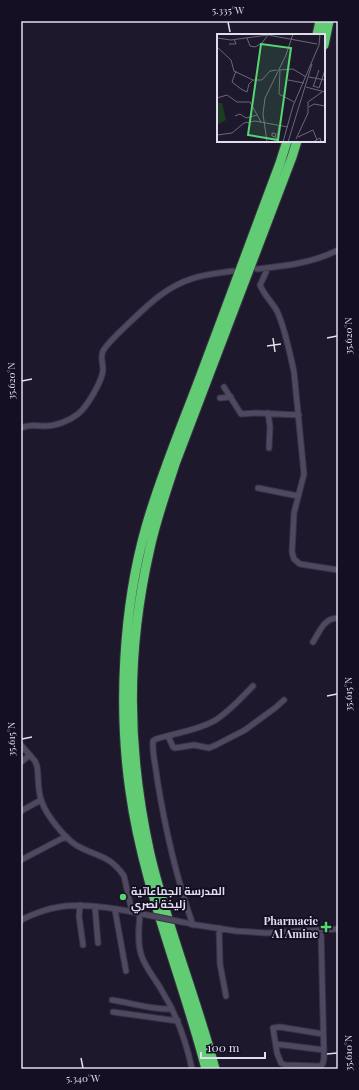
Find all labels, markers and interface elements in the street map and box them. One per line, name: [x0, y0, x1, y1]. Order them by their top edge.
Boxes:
text: 5.335°W: [212, 3, 245, 17]
inset map: [217, 34, 325, 142]
text: 35.620°N: [341, 317, 355, 355]
text: 35.620°N: [4, 362, 18, 400]
text: 35.615°N: [341, 677, 355, 711]
text: 35.615°N: [4, 722, 18, 756]
place label: المدرسة الجماعاتية زليخة نصري: [131, 883, 225, 914]
marker: المدرسة الجماعاتية زليخة نصري: [118, 892, 128, 902]
place label: Pharmacie Al Amine: [263, 913, 318, 941]
marker: Pharmacie Al Amine: [321, 922, 331, 932]
scale bar: [201, 1034, 265, 1060]
text: 35.610°N: [341, 1035, 355, 1071]
text: 100 m: [207, 1039, 240, 1055]
text: 5.340°W: [66, 1071, 101, 1085]

